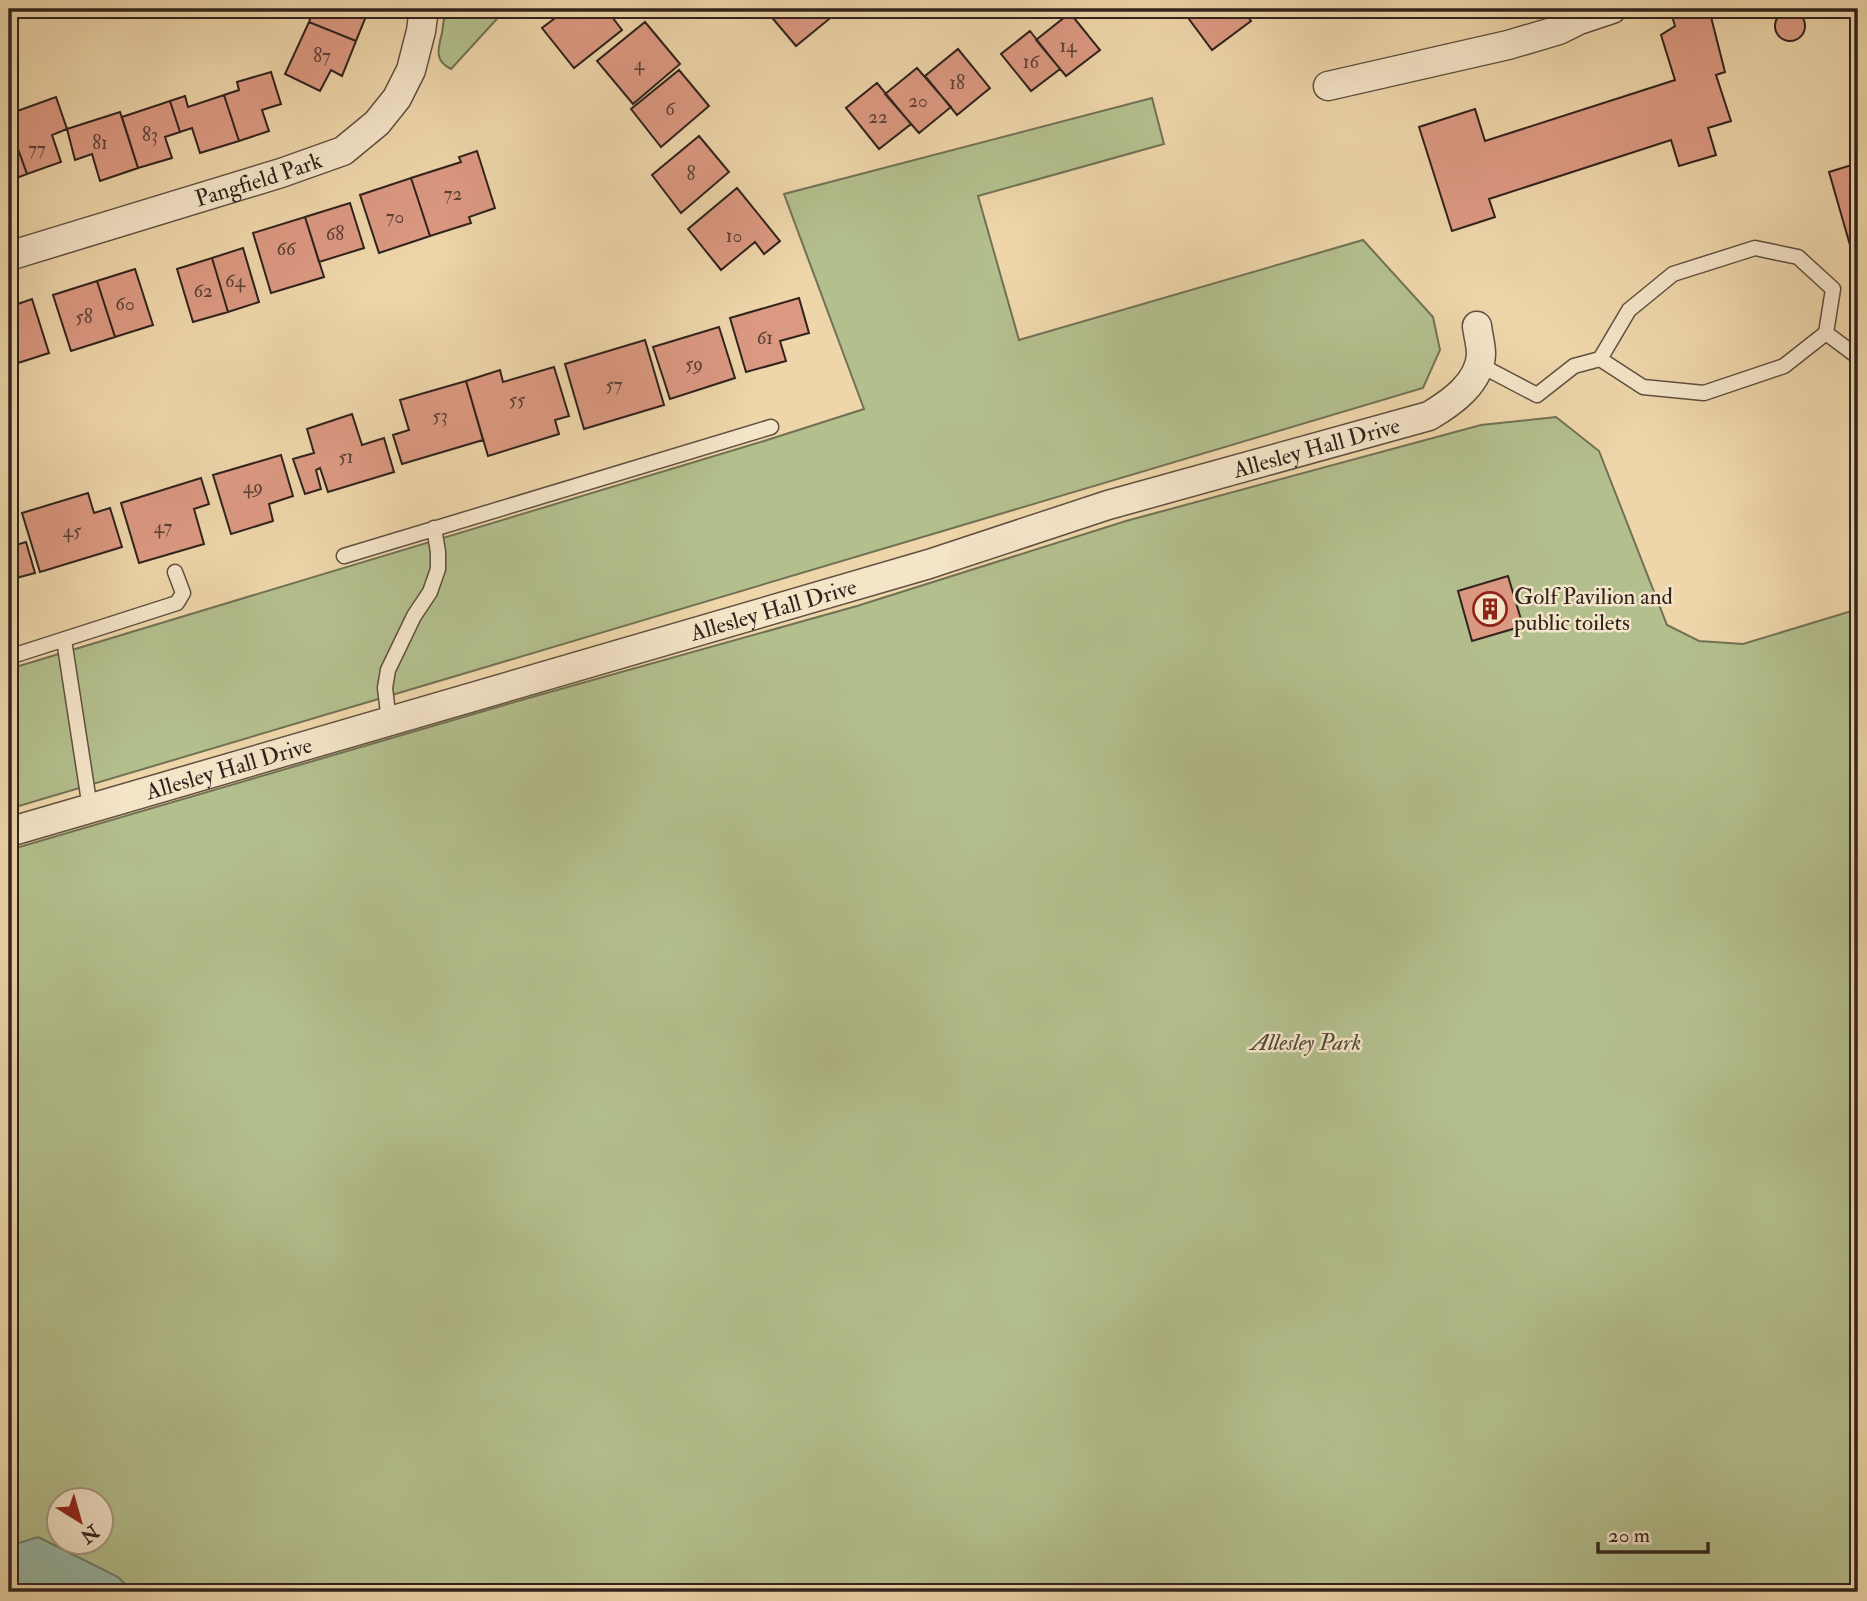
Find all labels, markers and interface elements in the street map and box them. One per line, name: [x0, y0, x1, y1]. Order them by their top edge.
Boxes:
house number: 14: [1059, 34, 1077, 58]
house number: 87: [313, 44, 331, 68]
house number: 16: [1023, 50, 1041, 74]
house number: 4: [634, 52, 645, 76]
house number: 18: [949, 71, 965, 95]
house number: 20: [908, 89, 928, 113]
house number: 6: [665, 97, 676, 121]
house number: 22: [868, 105, 888, 129]
house number: 83: [142, 123, 158, 147]
house number: 81: [92, 131, 108, 155]
house number: 77: [28, 137, 46, 161]
street label: Pangfield Park: [192, 146, 326, 213]
house number: 8: [687, 162, 696, 186]
house number: 72: [444, 182, 462, 206]
house number: 70: [386, 205, 404, 229]
house number: 68: [326, 222, 344, 246]
house number: 10: [726, 224, 742, 248]
house number: 66: [276, 237, 297, 261]
house number: 64: [225, 269, 246, 293]
house number: 62: [193, 279, 213, 303]
house number: 60: [115, 292, 135, 316]
house number: 58: [75, 305, 93, 329]
house number: 61: [757, 326, 773, 350]
house number: 59: [685, 352, 703, 376]
house number: 57: [605, 373, 623, 397]
house number: 55: [509, 388, 526, 412]
house number: 53: [432, 404, 448, 428]
street label: Allesley Hall Drive: [1229, 411, 1404, 485]
house number: 51: [338, 445, 354, 469]
house number: 49: [243, 475, 263, 499]
house number: 47: [154, 515, 173, 539]
house number: 45: [63, 519, 82, 543]
street label: Allesley Hall Drive: [686, 572, 860, 648]
place label: Golf Pavilion and public toilets: [1513, 582, 1673, 638]
building icon: Golf Pavilion and public toilets: [1471, 590, 1509, 628]
street label: Allesley Hall Drive: [141, 730, 316, 807]
park label: Allesley Park: [1248, 1028, 1361, 1057]
north arrow: [46, 1486, 116, 1556]
scale bar: [1598, 1510, 1708, 1554]
text: N: [75, 1518, 104, 1549]
text: 20 m: [1608, 1522, 1650, 1549]

